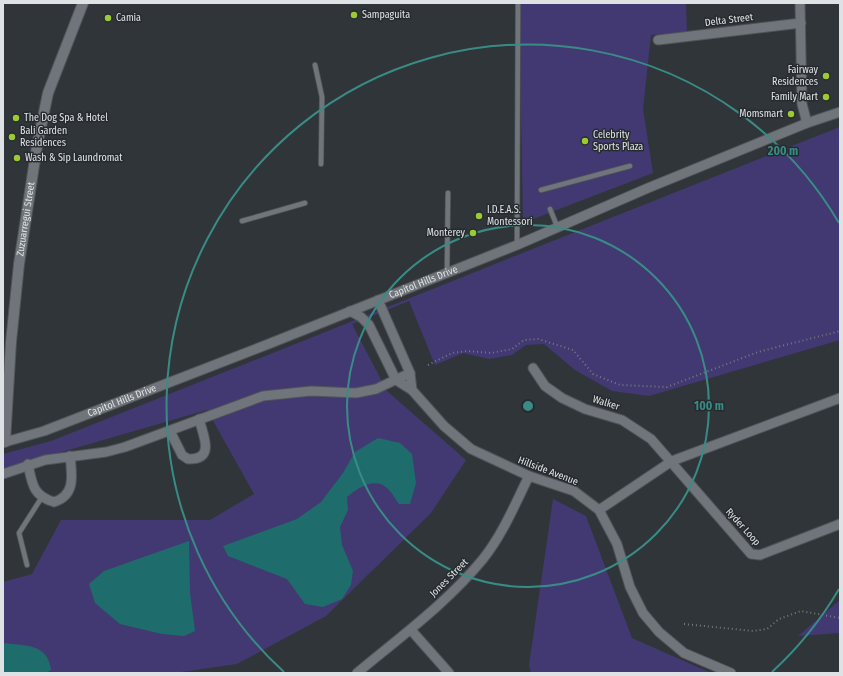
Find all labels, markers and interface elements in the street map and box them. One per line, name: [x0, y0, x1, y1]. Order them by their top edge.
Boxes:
place label: Sampaguita: [362, 9, 410, 21]
marker: Sampaguita: [349, 10, 359, 20]
street label: Delta Street: [704, 11, 754, 29]
place label: Camia: [116, 12, 141, 24]
marker: Camia: [103, 13, 113, 23]
place label: Fairway Residences: [772, 64, 819, 88]
marker: Fairway Residences: [821, 71, 831, 81]
place label: Family Mart: [771, 91, 819, 103]
marker: Family Mart: [821, 92, 831, 102]
place label: Momsmart: [739, 108, 784, 120]
marker: Momsmart: [786, 109, 796, 119]
place label: The Dog Spa & Hotel: [24, 112, 108, 124]
marker: The Dog Spa & Hotel: [11, 113, 21, 123]
place label: Bali Garden Residences: [20, 125, 67, 149]
place label: Celebrity Sports Plaza: [593, 129, 643, 153]
marker: Bali Garden Residences: [7, 132, 17, 142]
marker: Celebrity Sports Plaza: [580, 136, 590, 146]
text: 200 m: [767, 144, 798, 158]
place label: Wash & Sip Laundromat: [25, 152, 123, 164]
marker: Wash & Sip Laundromat: [12, 153, 22, 163]
street label: Zuzuarregui Street: [14, 180, 38, 257]
place label: I.D.E.A.S. Montessori: [487, 204, 532, 228]
marker: I.D.E.A.S. Montessori: [474, 211, 484, 221]
place label: Monterey: [427, 227, 466, 239]
marker: Monterey: [468, 228, 478, 238]
street label: Capitol Hills Drive: [387, 263, 459, 301]
street label: Capitol Hills Drive: [86, 382, 158, 420]
street label: Walker: [591, 393, 621, 413]
centre of rings: [521, 399, 535, 413]
text: 100 m: [694, 399, 724, 413]
street label: Hillside Avenue: [516, 454, 580, 488]
street label: Ryder Loop: [723, 506, 763, 548]
street label: Jones Street: [427, 556, 471, 600]

